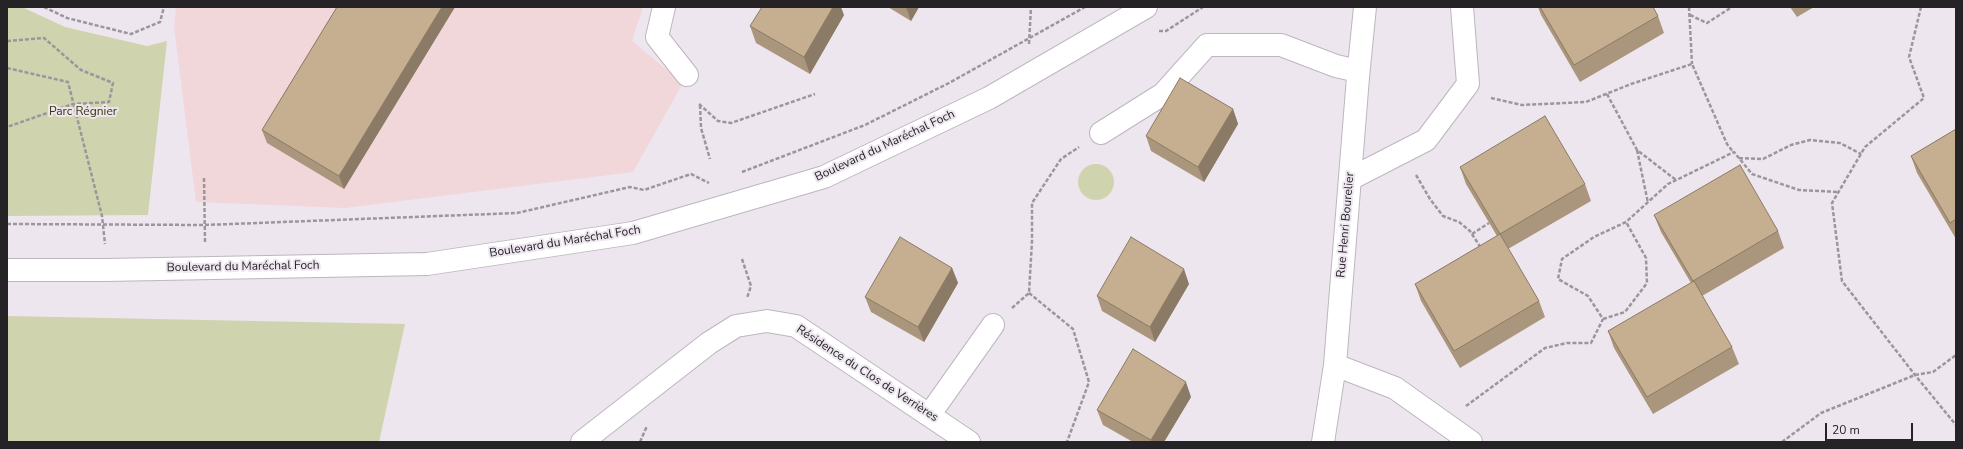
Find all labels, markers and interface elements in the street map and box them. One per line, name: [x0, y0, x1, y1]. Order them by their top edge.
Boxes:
park label: Parc Régnier: [49, 105, 117, 119]
street label: Boulevard du Maréchal Foch: [813, 107, 957, 185]
street label: Rue Henri Bourelier: [1334, 172, 1358, 278]
street label: Boulevard du Maréchal Foch: [488, 223, 642, 261]
street label: Boulevard du Maréchal Foch: [166, 258, 320, 276]
street label: Résidence du Clos de Verrières: [793, 323, 941, 425]
scale bar: [1827, 415, 1915, 441]
text: 20 m: [1832, 422, 1860, 438]

